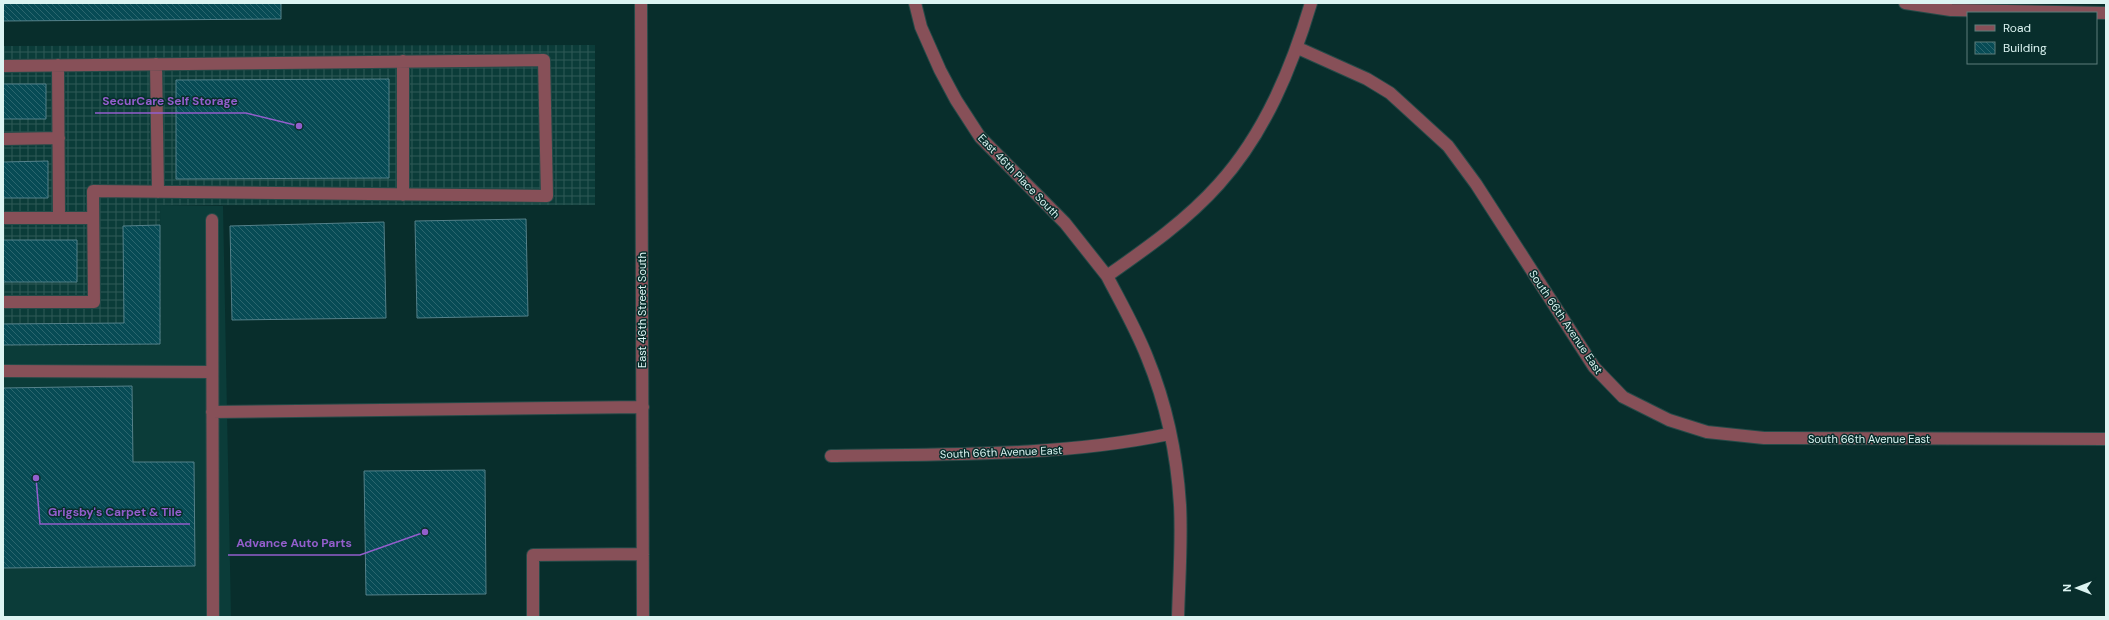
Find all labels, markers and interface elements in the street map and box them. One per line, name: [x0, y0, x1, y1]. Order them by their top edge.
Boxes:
legend: [1967, 12, 2097, 64]
text: Road: [2003, 20, 2031, 36]
text: Building: [2003, 40, 2047, 56]
callout: SecurCare Self Storage: [95, 89, 246, 113]
text: SecurCare Self Storage: [102, 93, 238, 109]
street label: East 46th Place South: [975, 131, 1063, 221]
street label: East 46th Street South: [635, 252, 649, 368]
street label: South 66th Avenue East: [1526, 267, 1606, 377]
street label: South 66th Avenue East: [1808, 432, 1930, 446]
street label: South 66th Avenue East: [940, 443, 1062, 461]
callout: Grigsby's Carpet & Tile: [40, 500, 190, 524]
text: Grigsby's Carpet & Tile: [48, 504, 182, 520]
callout: Advance Auto Parts: [228, 531, 360, 555]
text: Advance Auto Parts: [236, 535, 352, 551]
north arrow: [2057, 568, 2097, 608]
text: N: [2060, 584, 2074, 592]

